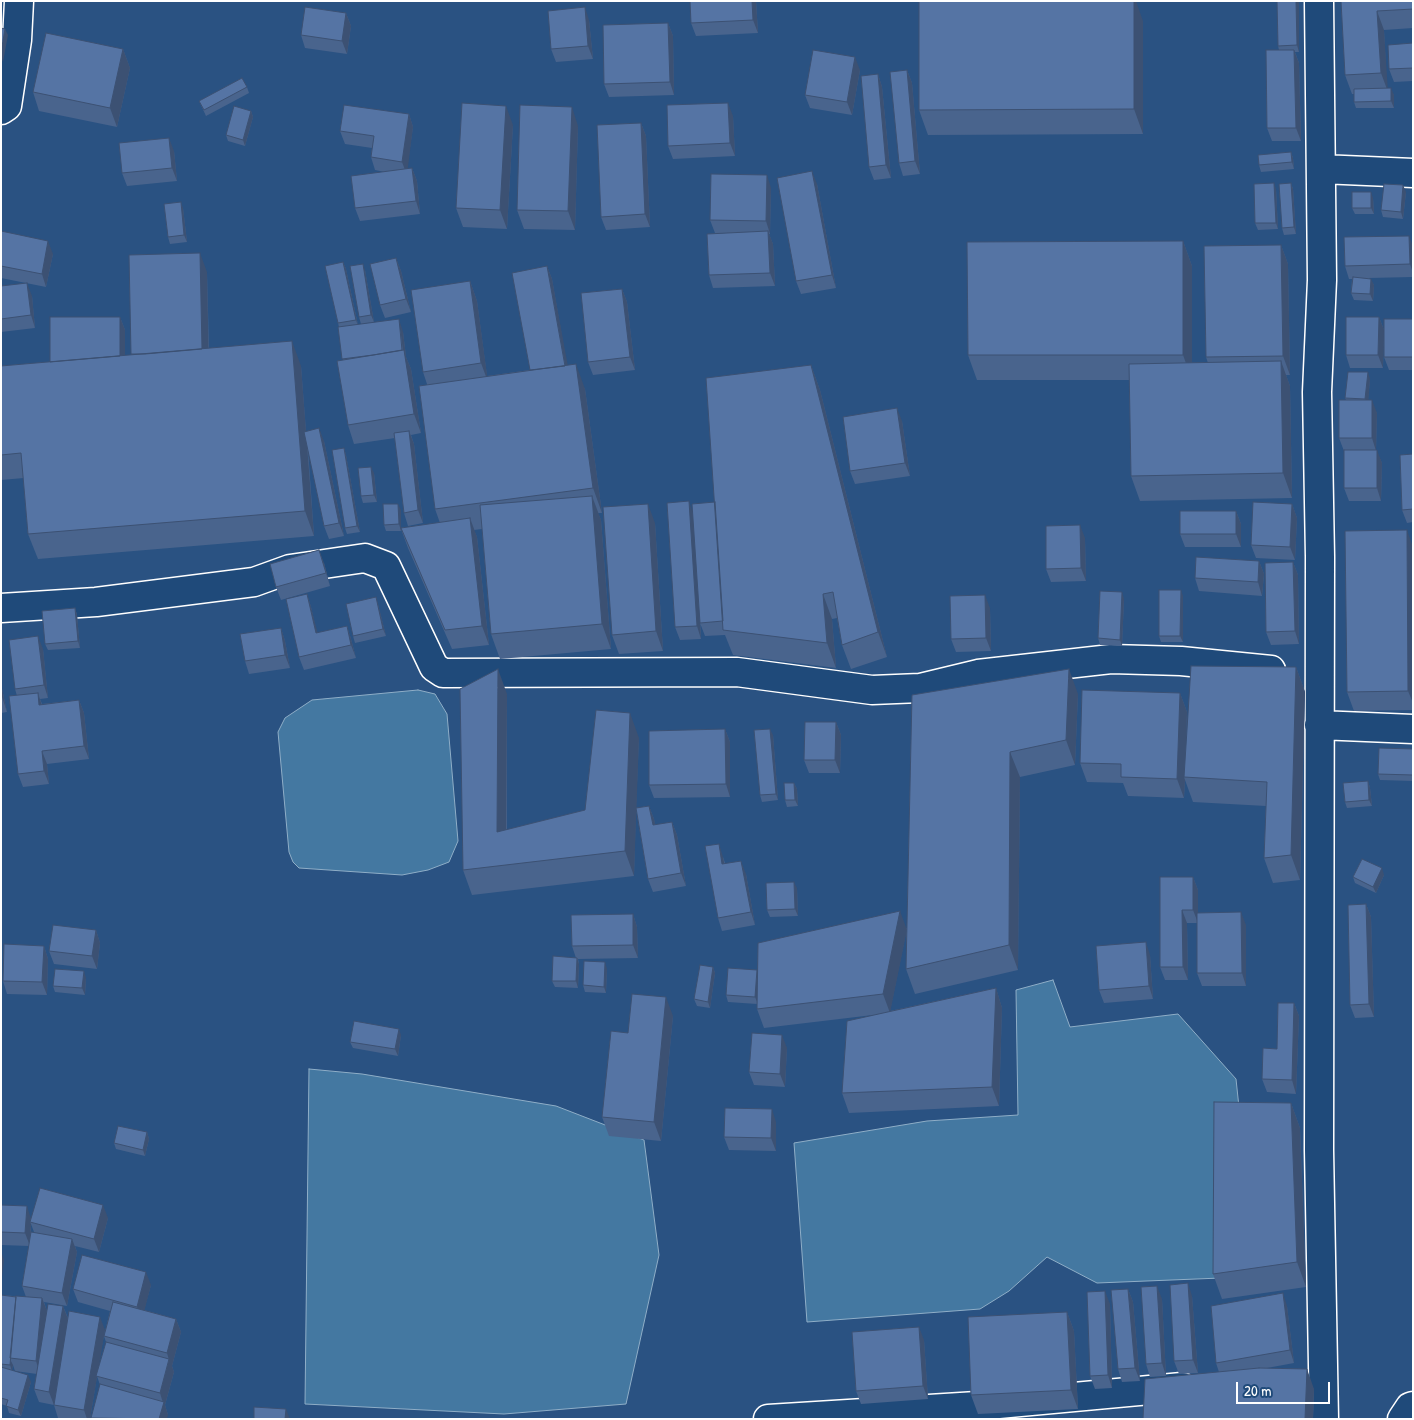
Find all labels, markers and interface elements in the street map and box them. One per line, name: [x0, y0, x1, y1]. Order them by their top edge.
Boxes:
scale bar: [1239, 1372, 1333, 1404]
text: 20 m: [1244, 1380, 1271, 1401]

